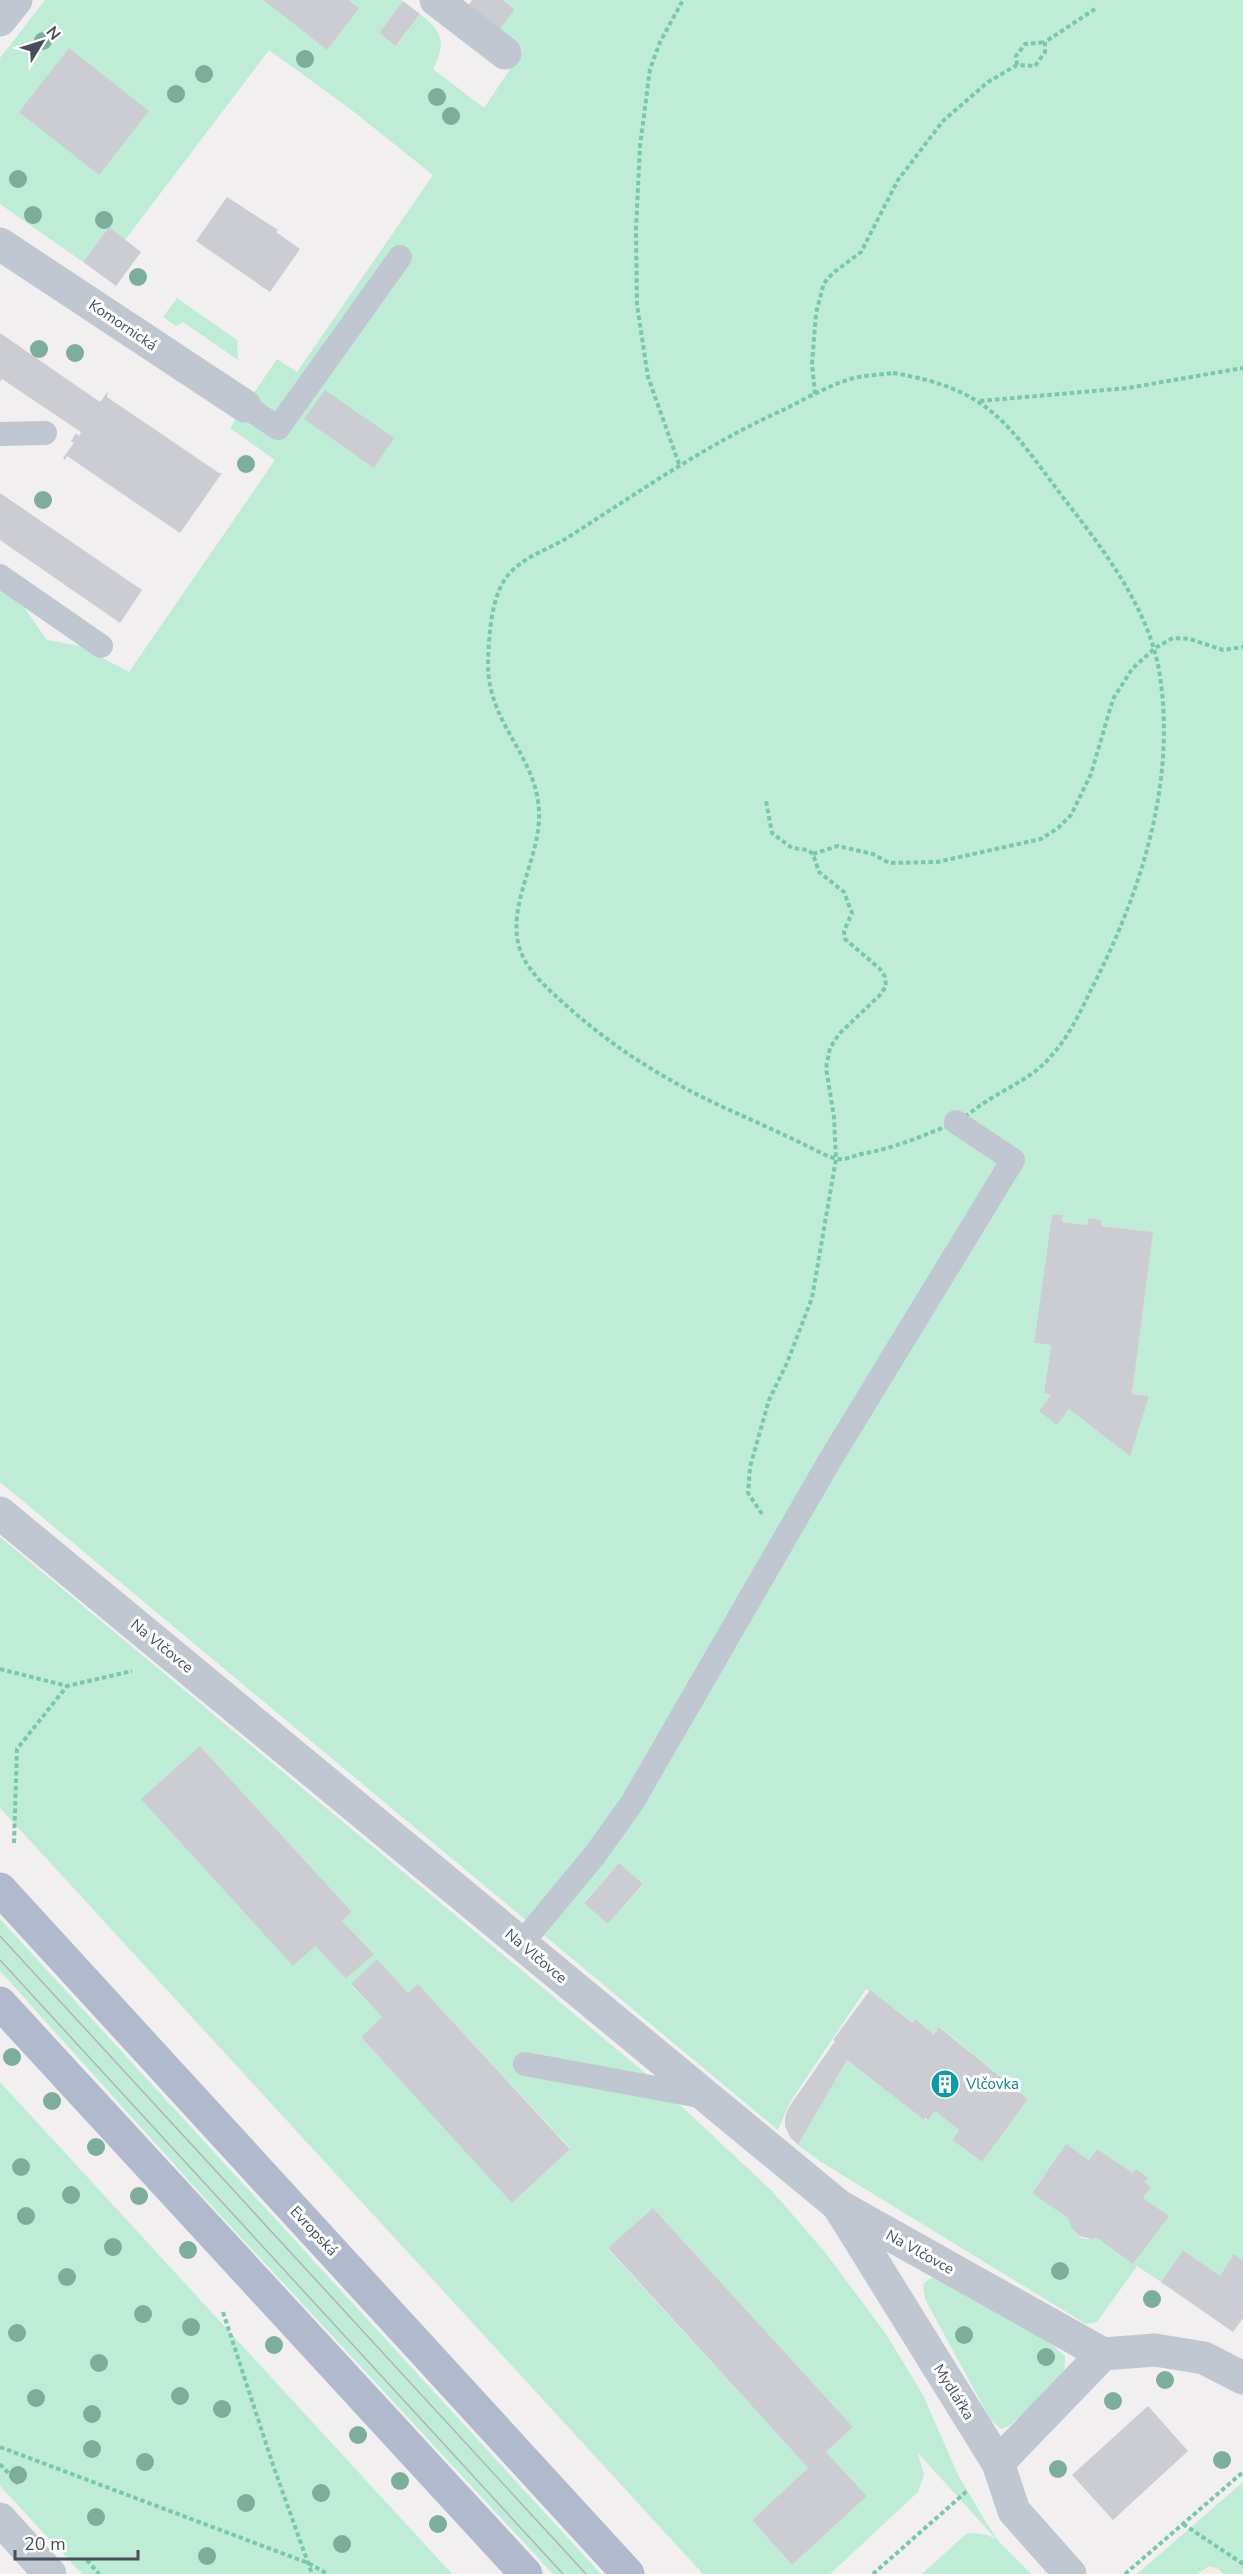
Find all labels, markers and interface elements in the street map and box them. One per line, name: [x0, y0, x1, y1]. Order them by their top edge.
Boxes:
north arrow: [12, 12, 72, 72]
text: N: [41, 22, 65, 45]
street label: Komornická: [85, 295, 161, 355]
street label: Na Vlčovce: [127, 1615, 197, 1677]
street label: Na Vlčovce: [501, 1924, 571, 1988]
building icon: Vlčovka: [929, 2068, 961, 2100]
place label: Vlčovka: [965, 2074, 1019, 2094]
street label: Evropská: [286, 2202, 342, 2260]
street label: Na Vlčovce: [882, 2225, 958, 2279]
street label: Mydlářka: [929, 2360, 979, 2424]
scale bar: [15, 2523, 138, 2561]
text: 20 m: [24, 2532, 66, 2556]

